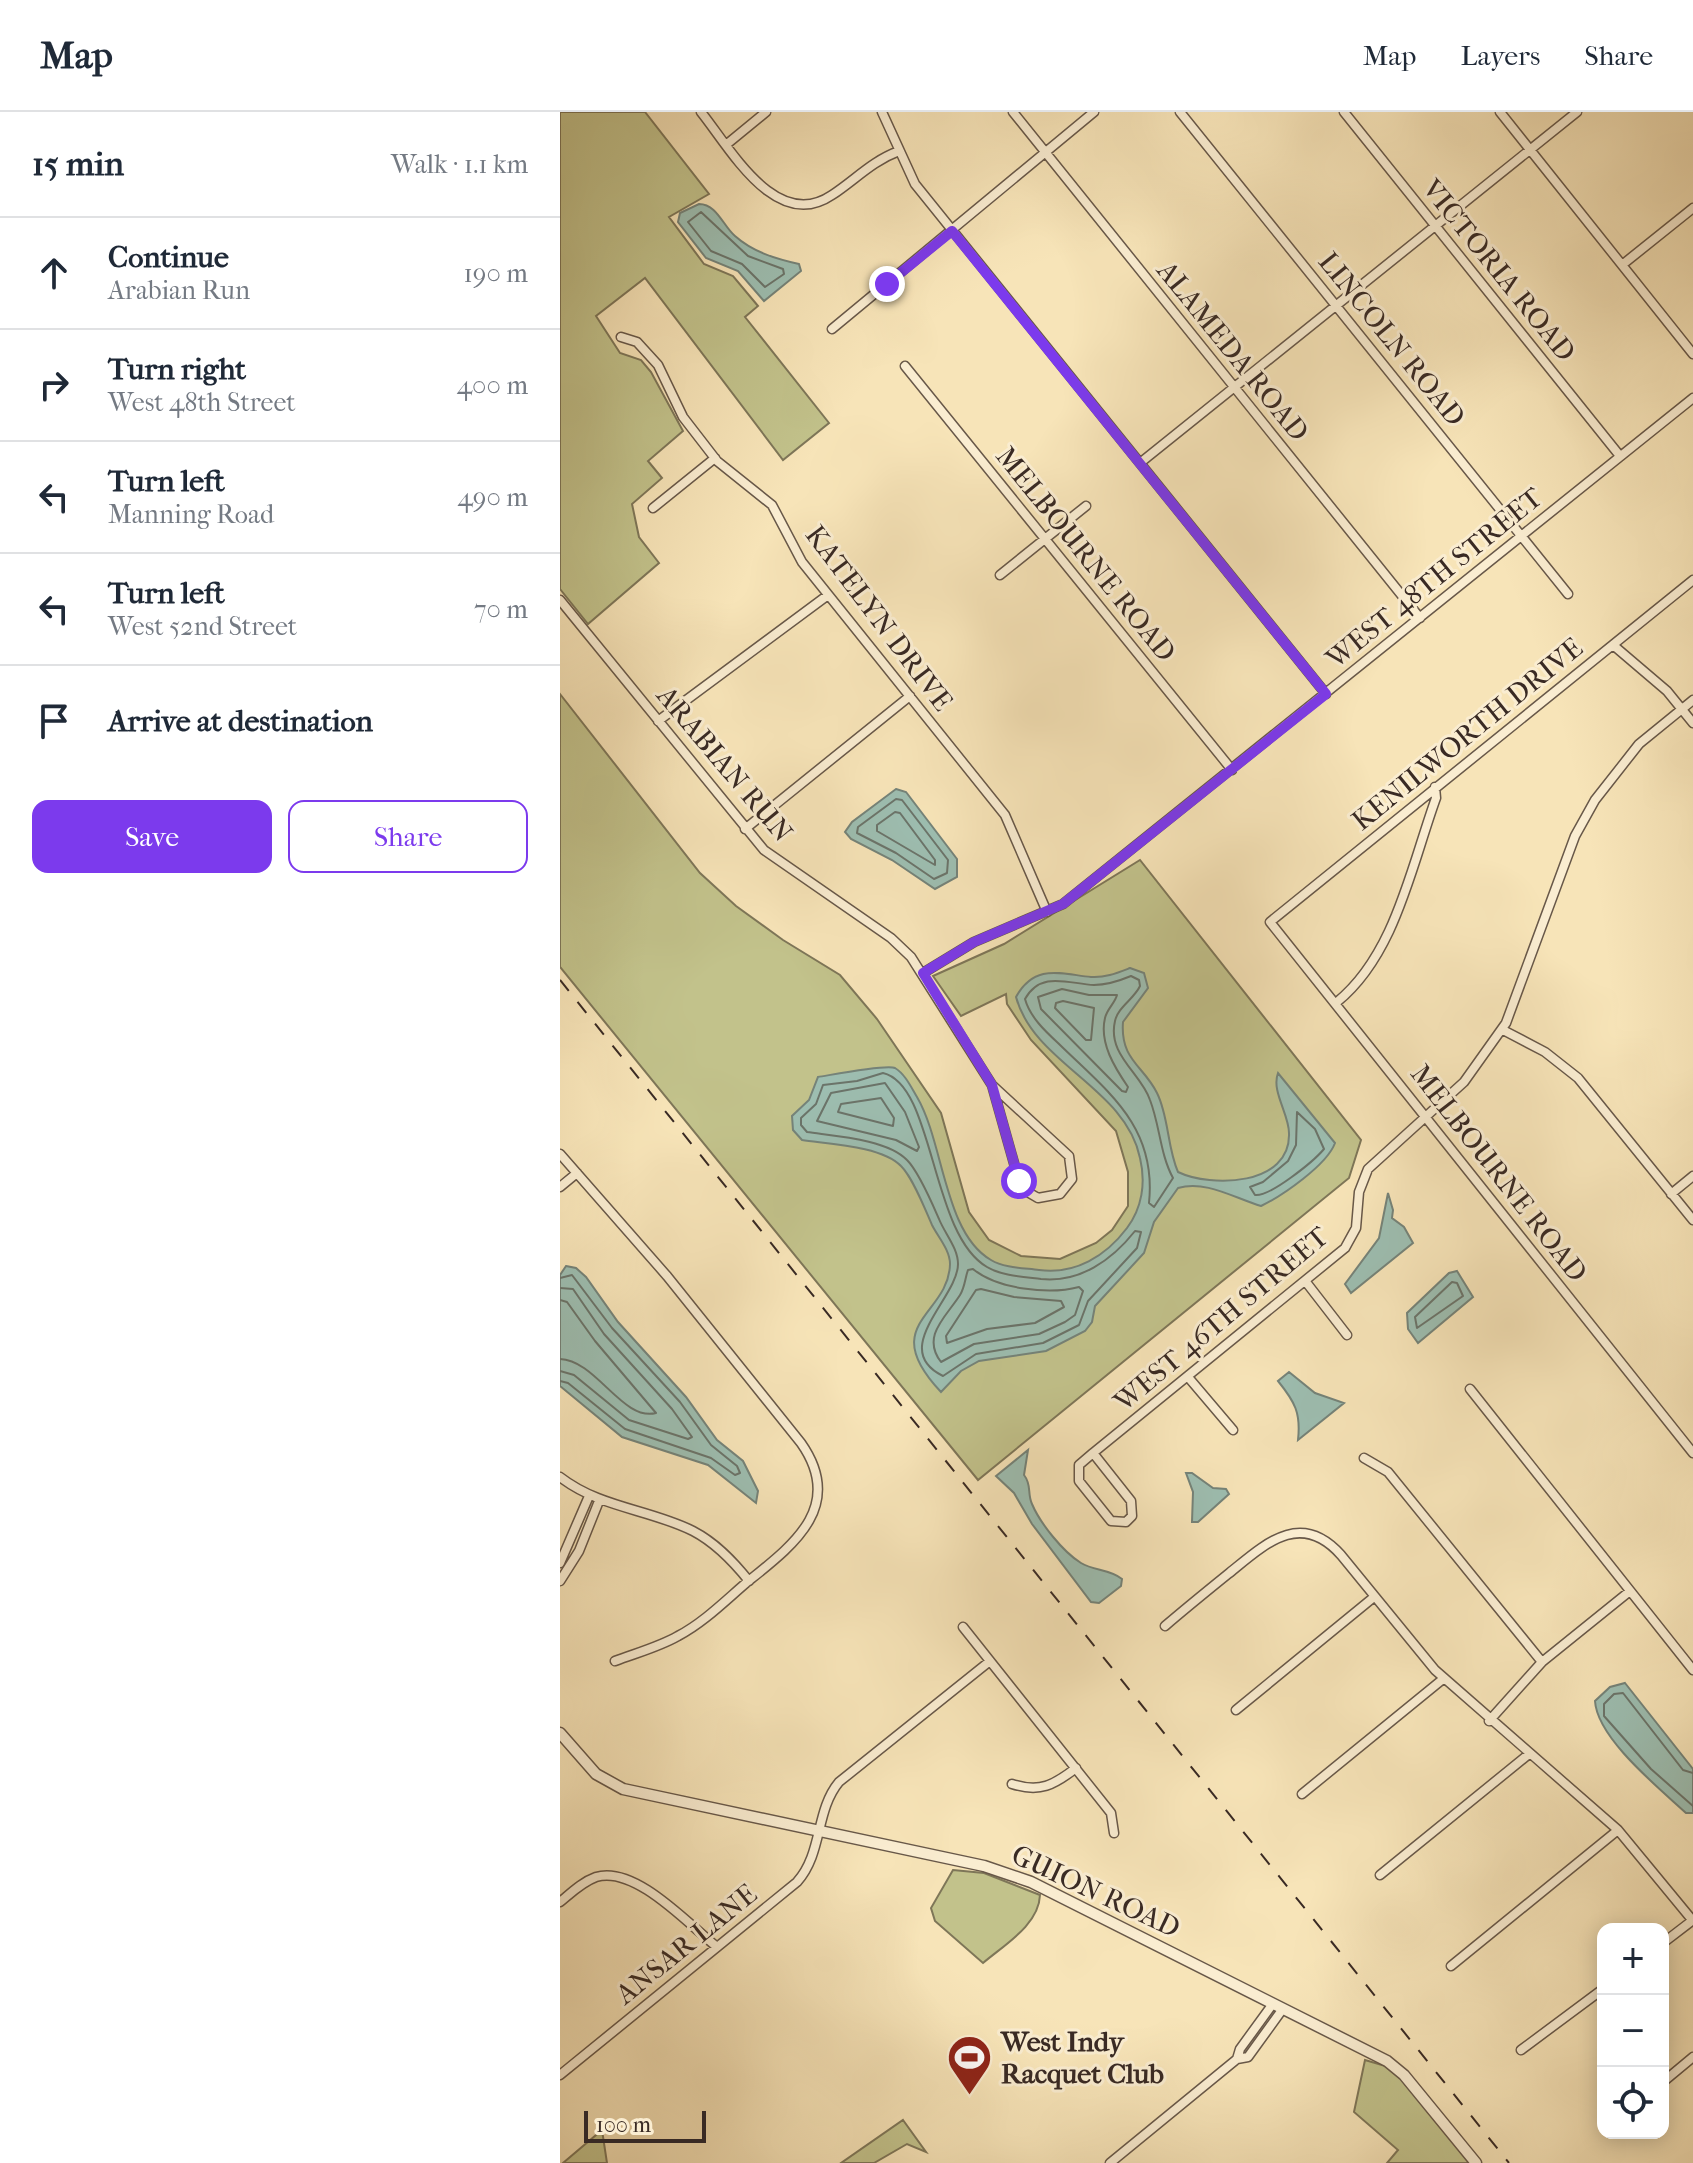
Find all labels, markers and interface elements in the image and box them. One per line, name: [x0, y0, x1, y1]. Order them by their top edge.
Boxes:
text: Map: [40, 33, 113, 78]
text: Map: [1363, 39, 1416, 72]
text: Layers: [1460, 39, 1540, 72]
text: Share: [1584, 39, 1653, 72]
text: 15 min: [32, 144, 124, 184]
text: Walk · 1.1 km: [391, 149, 528, 180]
street label: VICTORIA ROAD: [1415, 172, 1583, 368]
text: Continue: [108, 240, 229, 275]
street label: LINCOLN ROAD: [1312, 245, 1472, 433]
icon: ahead: [32, 251, 76, 295]
street label: ALAMEDA ROAD: [1150, 254, 1316, 448]
text: 190 m: [464, 258, 528, 289]
route end: [869, 266, 905, 302]
text: Arabian Run: [108, 275, 250, 306]
text: Turn right: [108, 352, 246, 387]
icon: right: [32, 363, 76, 407]
text: 400 m: [457, 370, 528, 401]
text: West 48th Street: [108, 387, 296, 418]
street label: MELBOURNE ROAD: [989, 440, 1183, 668]
text: Turn left: [108, 464, 225, 499]
icon: left: [32, 475, 76, 519]
street label: WEST 48TH STREET: [1319, 480, 1549, 676]
text: 490 m: [457, 482, 528, 513]
text: Manning Road: [108, 499, 274, 530]
street label: KATELYN DRIVE: [799, 519, 959, 717]
text: Turn left: [108, 576, 225, 611]
icon: left: [32, 587, 76, 631]
text: 70 m: [474, 594, 528, 625]
text: West 52nd Street: [108, 611, 297, 642]
street label: KENILWORTH DRIVE: [1345, 631, 1589, 837]
street label: ARABIAN RUN: [650, 679, 800, 849]
icon: arrive: [32, 699, 76, 743]
text: Arrive at destination: [108, 704, 373, 739]
button: Save: [32, 800, 272, 873]
button: Share: [288, 800, 528, 873]
street label: MELBOURNE ROAD: [1404, 1058, 1594, 1288]
route start: [1001, 1163, 1037, 1199]
street label: WEST 46TH STREET: [1106, 1219, 1336, 1419]
street label: GUION ROAD: [1007, 1838, 1185, 1944]
street label: ANSAR LANE: [608, 1877, 763, 2012]
map controls: [1597, 1923, 1669, 2139]
button: +: [1597, 1923, 1669, 1995]
button: −: [1597, 1995, 1669, 2067]
place label: West Indy Racquet Club: [1000, 2025, 1164, 2090]
sports icon: West Indy Racquet Club: [946, 2033, 994, 2096]
button: locate: [1597, 2067, 1669, 2139]
scale bar: [584, 2107, 706, 2143]
text: 100 m: [596, 2112, 651, 2138]

